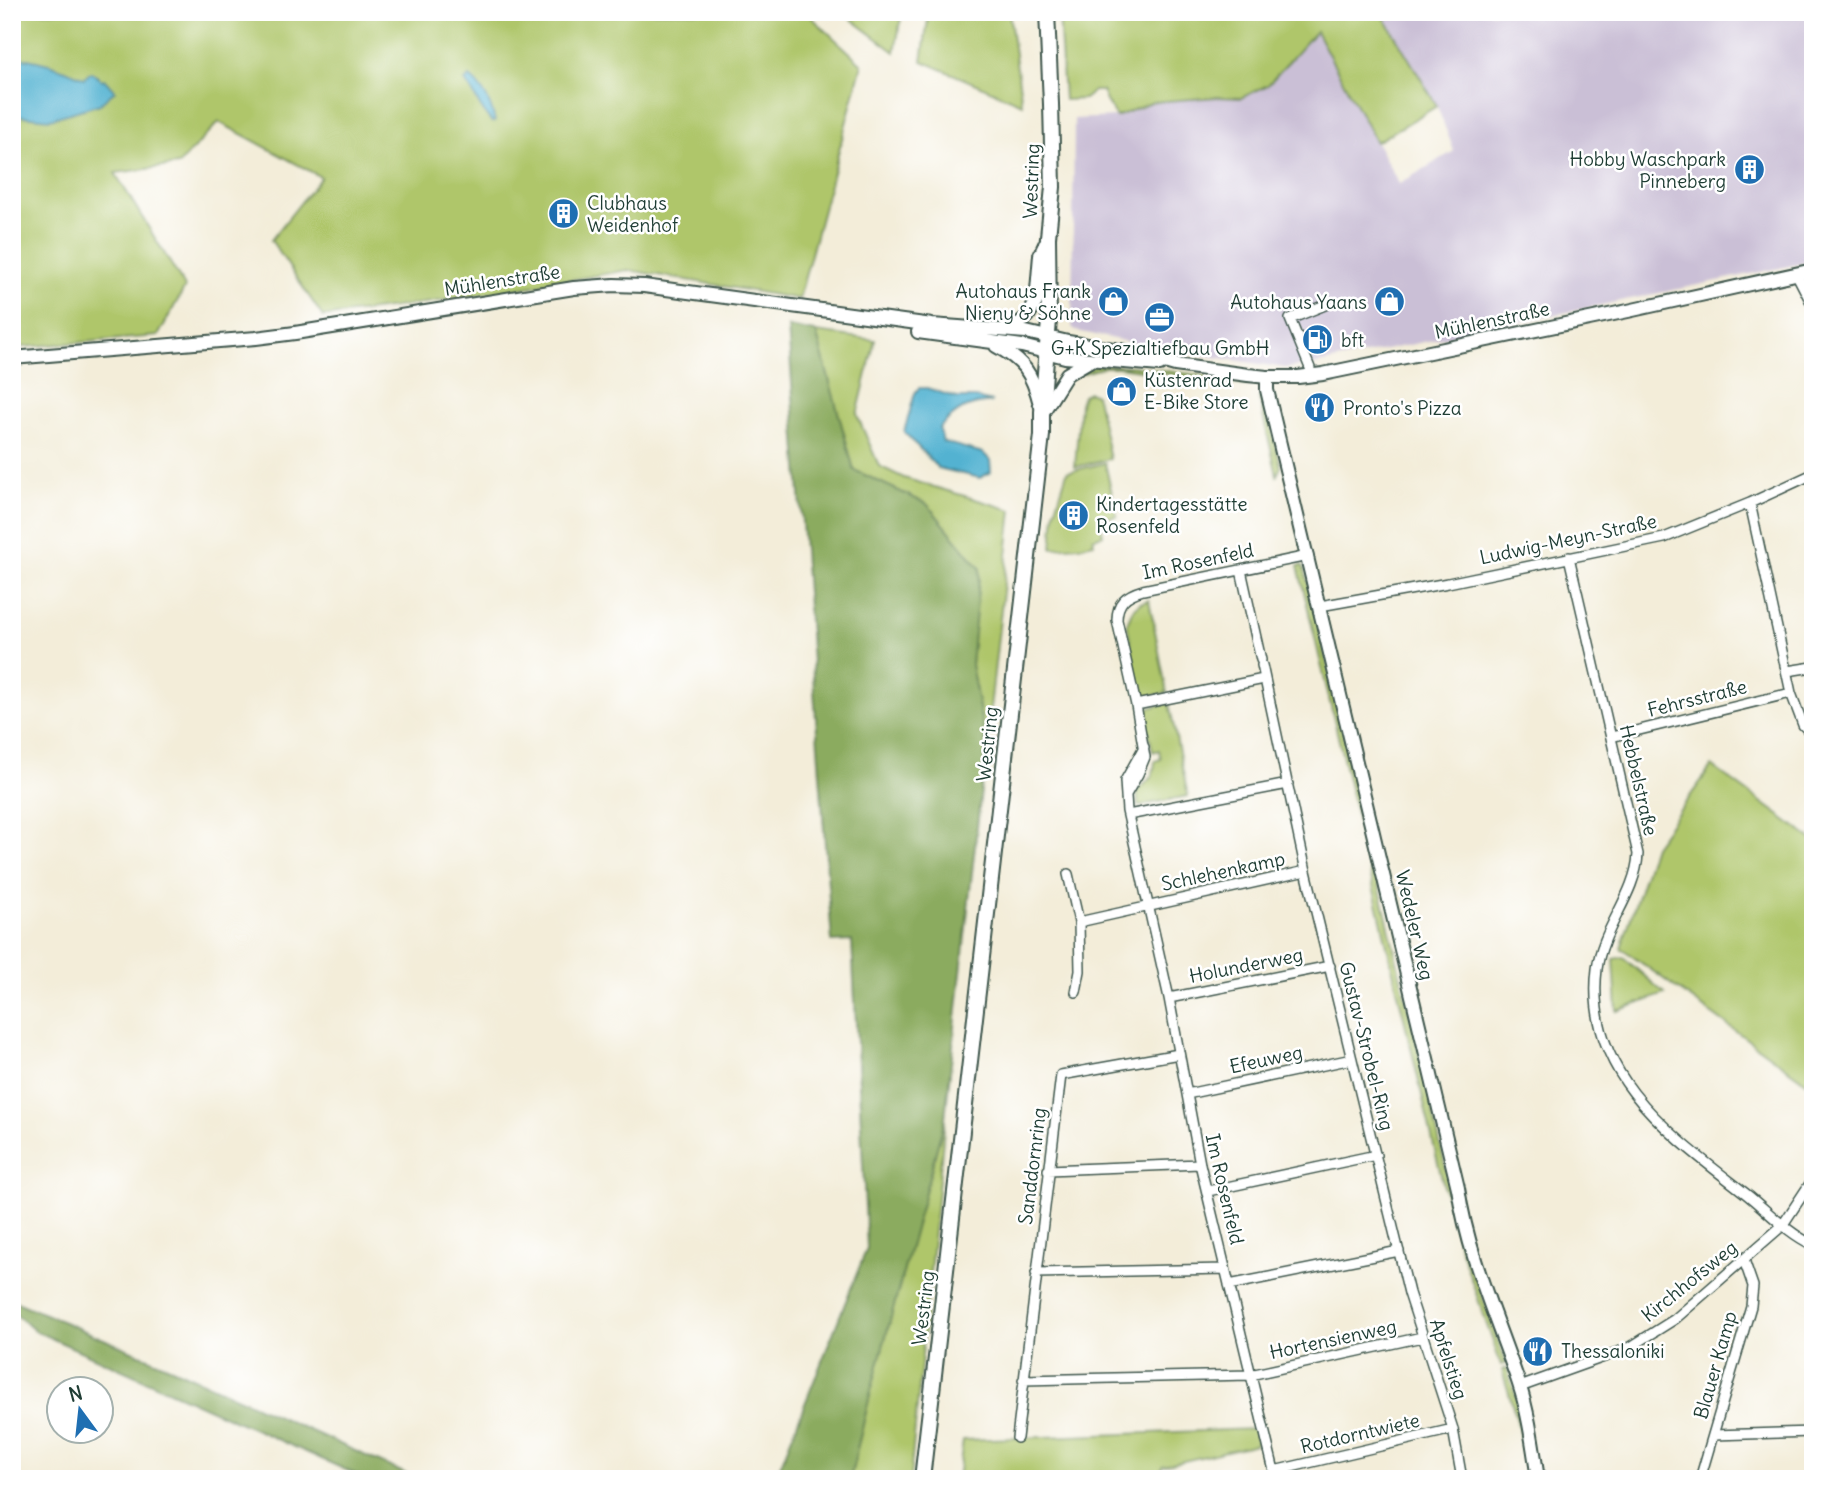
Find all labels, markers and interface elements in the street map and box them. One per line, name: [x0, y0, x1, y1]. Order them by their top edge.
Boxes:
street label: Westring: [1018, 143, 1044, 219]
place label: Hobby Waschpark Pinneberg: [1569, 147, 1726, 193]
building icon: Hobby Waschpark Pinneberg: [1732, 153, 1766, 187]
place label: Clubhaus Weidenhof: [587, 191, 679, 237]
building icon: Clubhaus Weidenhof: [547, 197, 581, 231]
street label: Mühlenstraße: [442, 259, 562, 301]
place label: Autohaus Frank Nieny & Söhne: [956, 279, 1091, 325]
shop icon: Autohaus Frank Nieny & Söhne: [1097, 285, 1131, 319]
shop icon: Autohaus Yaans: [1373, 285, 1407, 319]
place label: Autohaus Yaans: [1230, 290, 1367, 314]
street label: Mühlenstraße: [1432, 296, 1552, 344]
office icon: G+K Spezialtiefbau GmbH: [1143, 300, 1177, 334]
fuel station icon: bft: [1301, 323, 1335, 357]
place label: bft: [1341, 328, 1364, 352]
place label: G+K Spezialtiefbau GmbH: [1051, 336, 1269, 360]
place label: Küstenrad E-Bike Store: [1144, 368, 1248, 414]
shop icon: Küstenrad E-Bike Store: [1104, 374, 1138, 408]
restaurant icon: Pronto's Pizza: [1303, 391, 1337, 425]
place label: Pronto's Pizza: [1343, 396, 1462, 420]
place label: Kindertagesstätte Rosenfeld: [1096, 492, 1247, 538]
building icon: Kindertagesstätte Rosenfeld: [1056, 498, 1090, 532]
street label: Ludwig-Meyn-Straße: [1477, 509, 1659, 569]
street label: Im Rosenfeld: [1140, 537, 1256, 585]
street label: Fehrsstraße: [1645, 674, 1749, 722]
street label: Westring: [971, 705, 1003, 783]
street label: Hebbelstraße: [1615, 722, 1663, 838]
street label: Schlehenkamp: [1159, 846, 1287, 896]
street label: Wedeler Weg: [1391, 868, 1439, 982]
street label: Holunderweg: [1187, 942, 1305, 988]
street label: Gustav-Strobel-Ring: [1334, 959, 1400, 1133]
street label: Efeuweg: [1227, 1040, 1305, 1078]
street label: Sanddornring: [1013, 1106, 1051, 1226]
street label: Im Rosenfeld: [1201, 1131, 1249, 1247]
street label: Kirchhofsweg: [1636, 1235, 1742, 1327]
street label: Westring: [906, 1269, 940, 1347]
street label: Blauer Kamp: [1688, 1308, 1742, 1422]
street label: Hortensienweg: [1267, 1314, 1399, 1364]
street label: Apfelstieg: [1425, 1316, 1473, 1402]
restaurant icon: Thessaloniki: [1521, 1334, 1555, 1368]
place label: Thessaloniki: [1561, 1339, 1664, 1363]
north arrow: [46, 1376, 116, 1446]
text: N: [66, 1380, 85, 1407]
street label: Rotdorntwiete: [1298, 1408, 1422, 1458]

